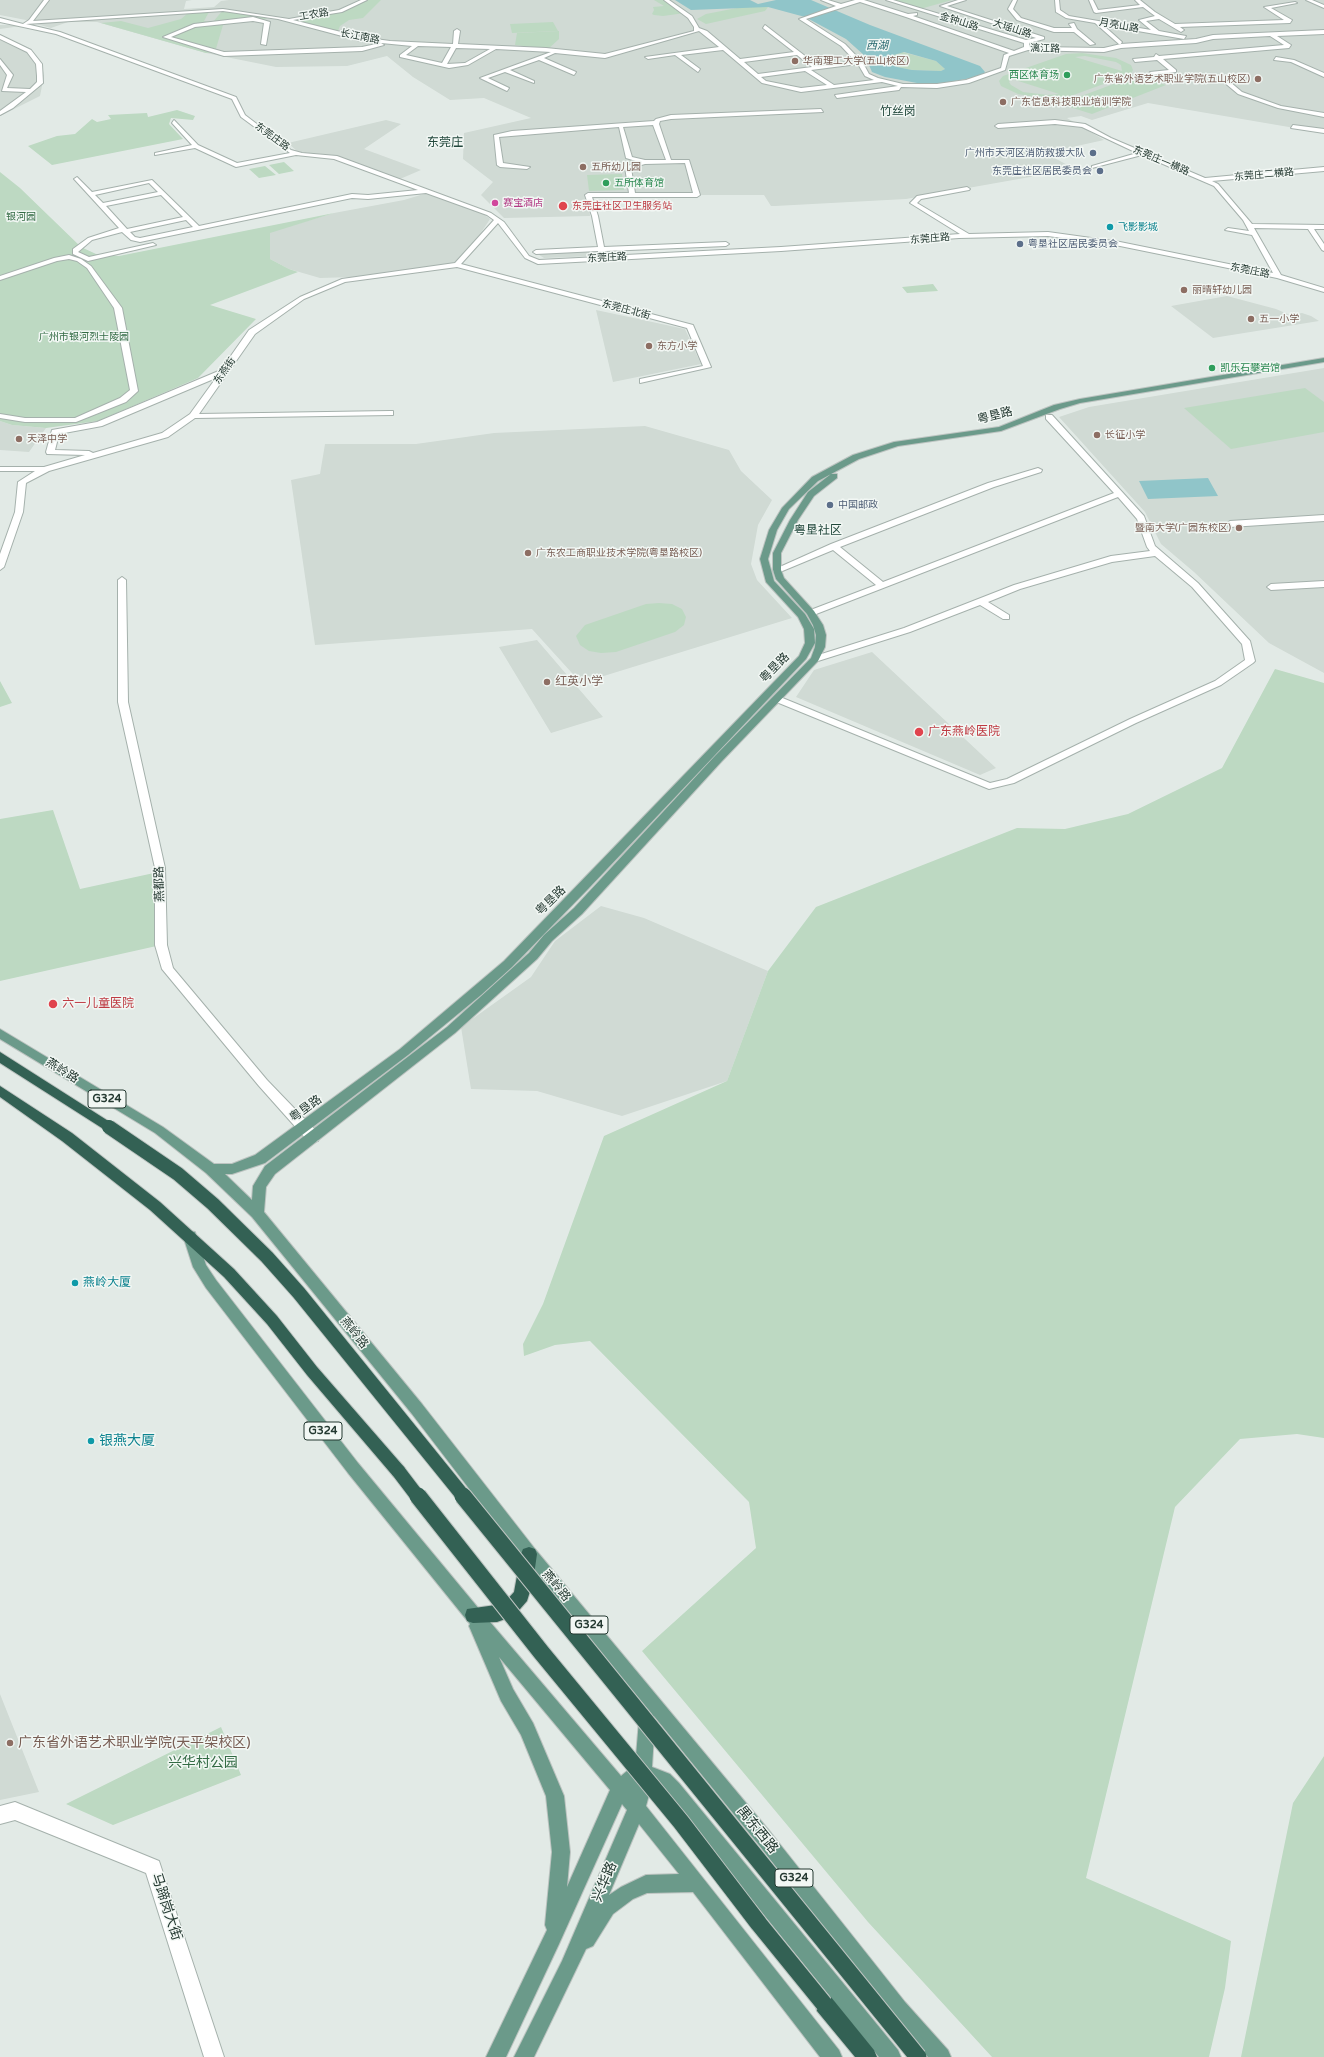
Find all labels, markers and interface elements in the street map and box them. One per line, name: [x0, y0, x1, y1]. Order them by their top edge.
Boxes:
street label: 工农路: [298, 7, 330, 23]
street label: 金钟山路: [938, 10, 980, 34]
street label: 大瑶山路: [991, 17, 1033, 41]
street label: 月亮山路: [1098, 17, 1140, 35]
street label: 长江南路: [339, 27, 381, 47]
water label: 西湖: [866, 39, 888, 53]
street label: 漓江路: [1030, 43, 1060, 55]
place label: 华南理工大学(五山校区): [803, 55, 909, 67]
marker: 华南理工大学(五山校区): [790, 56, 800, 66]
place label: 西区体育场: [1009, 69, 1059, 81]
marker: 西区体育场: [1062, 70, 1072, 80]
place label: 广东省外语艺术职业学院(五山校区): [1094, 73, 1250, 85]
marker: 广东省外语艺术职业学院(五山校区): [1253, 74, 1263, 84]
place label: 广东信息科技职业培训学院: [1011, 96, 1131, 108]
marker: 广东信息科技职业培训学院: [998, 97, 1008, 107]
district label: 竹丝岗: [880, 105, 916, 119]
street label: 东莞庄路: [252, 120, 292, 154]
district label: 东莞庄: [427, 136, 463, 150]
street label: 东莞庄一横路: [1131, 144, 1191, 178]
place label: 广州市天河区消防救援大队: [965, 147, 1085, 159]
marker: 广州市天河区消防救援大队: [1088, 148, 1098, 158]
place label: 五所幼儿园: [591, 161, 641, 173]
marker: 五所幼儿园: [578, 162, 588, 172]
place label: 东莞庄社区居民委员会: [992, 165, 1092, 177]
marker: 东莞庄社区居民委员会: [1095, 166, 1105, 176]
street label: 东莞庄二横路: [1234, 166, 1294, 184]
place label: 五所体育馆: [614, 177, 664, 189]
marker: 五所体育馆: [601, 178, 611, 188]
place label: 赛宝酒店: [503, 197, 543, 209]
marker: 赛宝酒店: [490, 198, 500, 208]
marker: 东莞庄社区卫生服务站: [557, 200, 569, 212]
place label: 东莞庄社区卫生服务站: [572, 200, 672, 212]
park label: 银河园: [6, 211, 36, 223]
place label: 飞影影城: [1118, 221, 1158, 233]
marker: 飞影影城: [1105, 222, 1115, 232]
street label: 东莞庄路: [910, 231, 950, 247]
place label: 粤垦社区居民委员会: [1028, 238, 1118, 250]
marker: 粤垦社区居民委员会: [1015, 239, 1025, 249]
street label: 东莞庄路: [587, 251, 627, 265]
street label: 东莞庄路: [1229, 261, 1271, 281]
place label: 丽晴轩幼儿园: [1192, 284, 1252, 296]
marker: 丽晴轩幼儿园: [1179, 285, 1189, 295]
street label: 东莞庄北街: [600, 298, 652, 322]
place label: 五一小学: [1259, 313, 1299, 325]
marker: 五一小学: [1246, 314, 1256, 324]
park label: 广州市银河烈士陵园: [39, 331, 129, 343]
place label: 东方小学: [657, 340, 697, 352]
marker: 东方小学: [644, 341, 654, 351]
street label: 东燕街: [211, 355, 239, 387]
place label: 凯乐石攀岩馆: [1220, 362, 1280, 374]
marker: 凯乐石攀岩馆: [1207, 363, 1217, 373]
street label: 粤垦路: [976, 405, 1014, 427]
place label: 长征小学: [1105, 429, 1145, 441]
marker: 长征小学: [1092, 430, 1102, 440]
place label: 天泽中学: [27, 433, 67, 445]
marker: 天泽中学: [14, 434, 24, 444]
place label: 中国邮政: [838, 499, 878, 511]
marker: 中国邮政: [825, 500, 835, 510]
place label: 暨南大学(广园东校区): [1135, 522, 1231, 534]
marker: 暨南大学(广园东校区): [1234, 523, 1244, 533]
district label: 粤垦社区: [794, 524, 842, 538]
place label: 广东农工商职业技术学院(粤垦路校区): [536, 547, 702, 559]
marker: 广东农工商职业技术学院(粤垦路校区): [523, 548, 533, 558]
street label: 粤垦路: [757, 650, 793, 686]
place label: 红英小学: [555, 675, 603, 689]
marker: 红英小学: [542, 677, 552, 687]
place label: 广东燕岭医院: [928, 725, 1000, 739]
marker: 广东燕岭医院: [913, 726, 925, 738]
street label: 燕都路: [152, 866, 168, 902]
street label: 粤垦路: [533, 883, 569, 919]
place label: 六一儿童医院: [62, 997, 134, 1011]
marker: 六一儿童医院: [47, 998, 59, 1010]
street label: 燕岭路: [43, 1055, 81, 1087]
road number: G324: [88, 1090, 126, 1108]
street label: 粤垦路: [287, 1093, 325, 1125]
place label: 燕岭大厦: [83, 1276, 131, 1290]
marker: 燕岭大厦: [70, 1278, 80, 1288]
street label: 燕岭路: [337, 1314, 371, 1352]
road number: G324: [304, 1422, 342, 1440]
place label: 银燕大厦: [99, 1433, 155, 1449]
marker: 银燕大厦: [86, 1436, 96, 1446]
street label: 燕岭路: [539, 1568, 573, 1604]
road number: G324: [570, 1616, 608, 1634]
place label: 广东省外语艺术职业学院(天平架校区): [18, 1735, 251, 1751]
marker: 广东省外语艺术职业学院(天平架校区): [5, 1738, 15, 1748]
park label: 兴华村公园: [168, 1755, 238, 1771]
street label: 禺东西路: [733, 1803, 781, 1857]
street label: 兴华路: [589, 1859, 621, 1905]
road number: G324: [775, 1869, 813, 1887]
street label: 马蹄岗大街: [147, 1871, 185, 1943]

